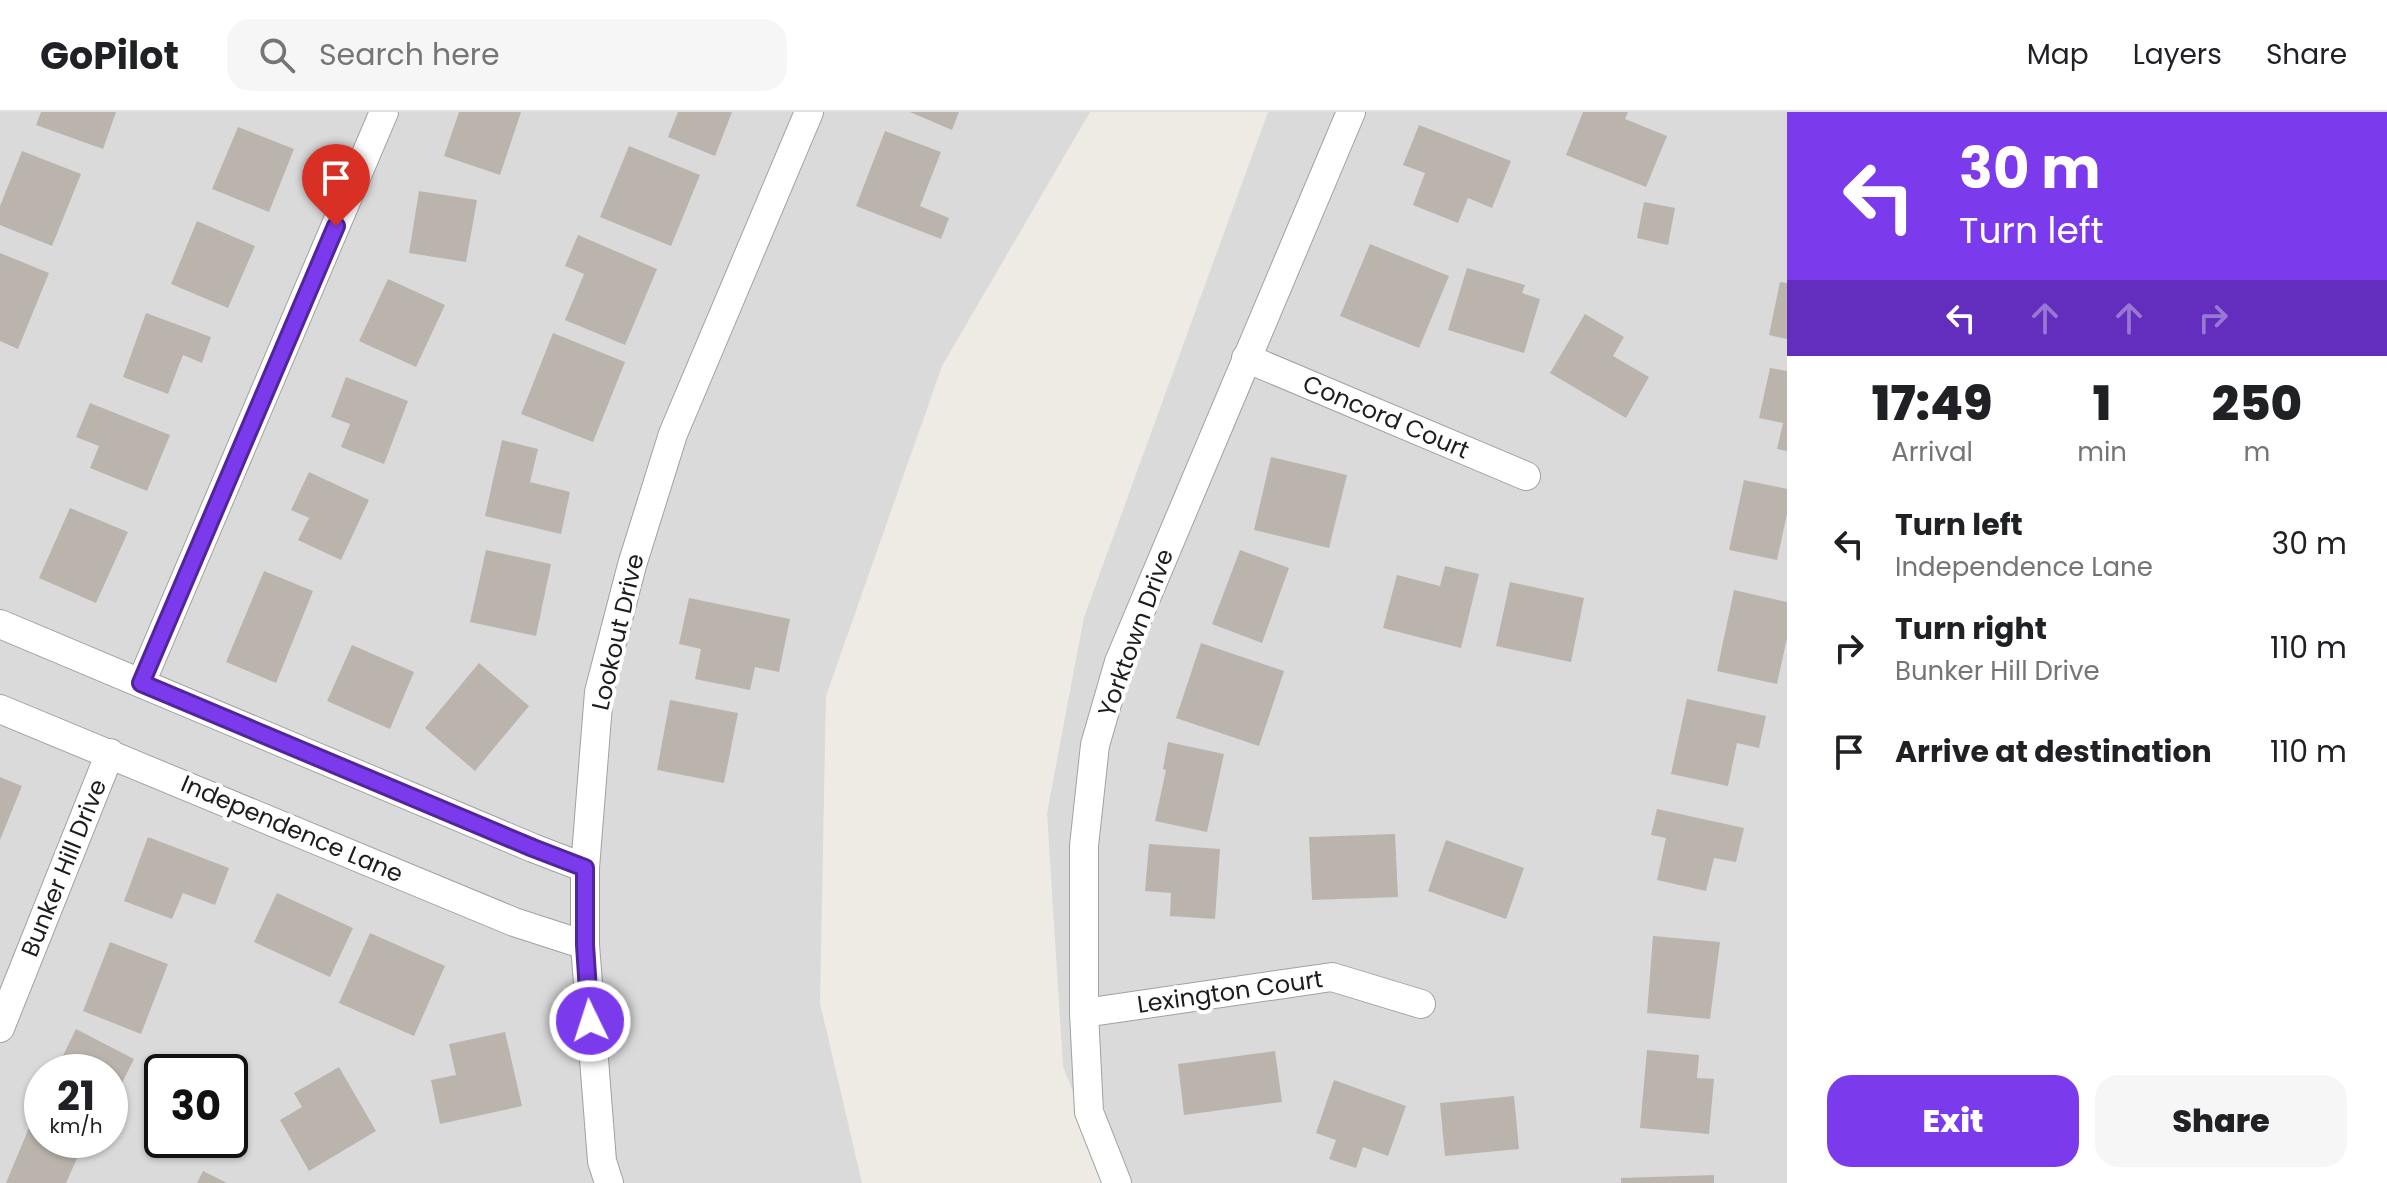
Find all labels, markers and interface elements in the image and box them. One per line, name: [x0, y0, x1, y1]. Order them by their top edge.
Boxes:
search box: [227, 19, 787, 91]
text: GoPilot: [40, 29, 179, 82]
icon: search: [255, 33, 299, 77]
text: Search here: [319, 33, 500, 76]
text: Map: [2027, 35, 2089, 74]
text: Layers: [2133, 35, 2222, 74]
text: Share: [2266, 35, 2347, 74]
text: 30 m: [1959, 129, 2101, 208]
pin: [302, 144, 370, 226]
icon: left: [1827, 144, 1931, 248]
icon: arrive: [314, 156, 358, 200]
text: Turn left: [1959, 205, 2104, 256]
icon: left: [1939, 296, 1983, 340]
icon: ahead: [2023, 296, 2067, 340]
icon: ahead: [2107, 296, 2151, 340]
icon: right: [2191, 296, 2235, 340]
street label: Concord Court: [1298, 367, 1474, 466]
text: 17:49: [1872, 370, 1992, 437]
text: 1: [2093, 370, 2111, 437]
text: 250: [2212, 370, 2302, 437]
text: Arrival: [1891, 434, 1973, 470]
text: min: [2077, 434, 2127, 470]
text: m: [2244, 434, 2270, 470]
text: Turn left: [1895, 503, 2023, 546]
icon: left: [1827, 522, 1871, 566]
text: 30 m: [2272, 522, 2347, 565]
street label: Yorktown Drive: [1090, 544, 1181, 721]
text: Independence Lane: [1895, 549, 2153, 585]
street label: Lookout Drive: [583, 550, 652, 713]
text: Turn right: [1895, 607, 2047, 650]
icon: right: [1827, 626, 1871, 670]
text: 110 m: [2270, 626, 2347, 669]
text: Bunker Hill Drive: [1895, 653, 2100, 689]
icon: arrive: [1827, 730, 1871, 774]
text: Arrive at destination: [1895, 730, 2212, 773]
text: 110 m: [2270, 730, 2347, 773]
street label: Independence Lane: [176, 767, 408, 890]
street label: Bunker Hill Drive: [13, 774, 114, 962]
street label: Lexington Court: [1135, 962, 1325, 1021]
position arrow: [548, 979, 632, 1063]
speed limit sign: 30: [144, 1054, 248, 1158]
text: 21: [57, 1068, 95, 1124]
button: Exit: [1827, 1075, 2079, 1167]
button: Share: [2095, 1075, 2347, 1167]
text: km/h: [49, 1112, 103, 1140]

